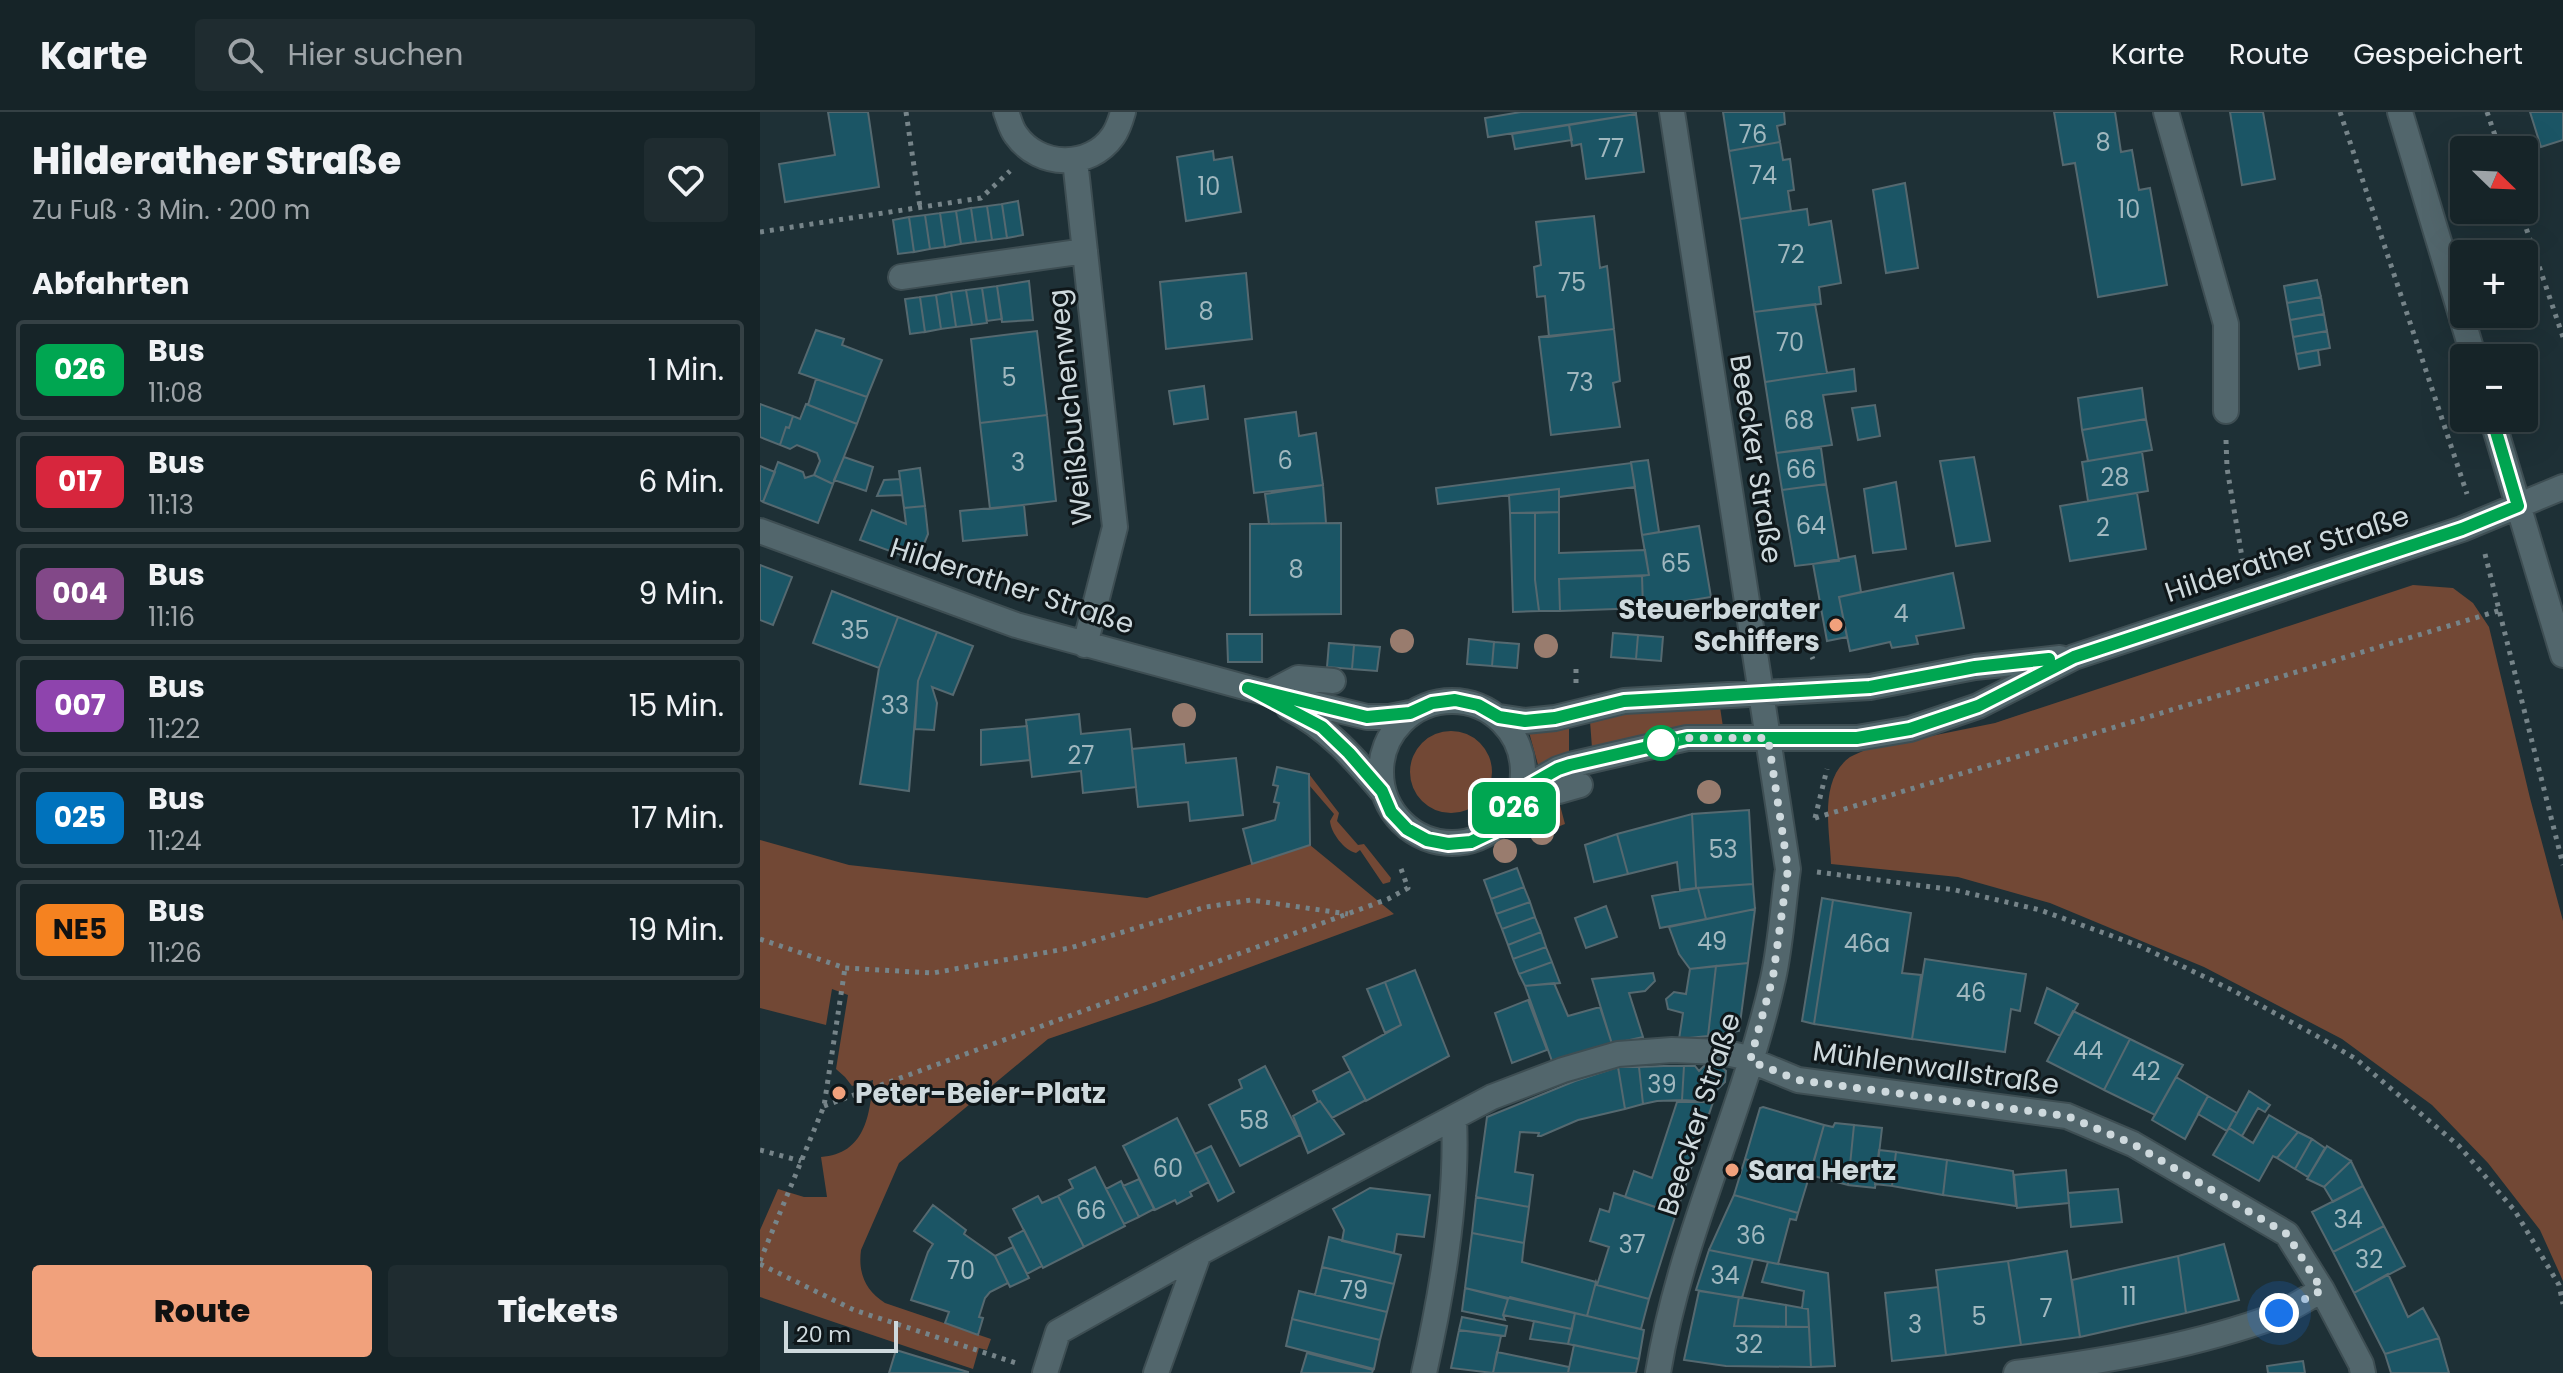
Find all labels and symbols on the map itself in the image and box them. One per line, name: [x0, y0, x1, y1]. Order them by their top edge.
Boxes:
house number: 76: [1739, 118, 1767, 151]
house number: 8: [2095, 126, 2111, 159]
house number: 77: [1598, 132, 1624, 165]
north arrow: [2450, 136, 2538, 224]
house number: 74: [1749, 159, 1777, 192]
house number: 10: [1198, 170, 1220, 203]
house number: 10: [2118, 193, 2140, 226]
house number: 72: [1778, 238, 1804, 271]
house number: 75: [1558, 266, 1586, 299]
street label: Weißbuchenweg: [1038, 287, 1102, 527]
house number: 8: [1198, 295, 1214, 328]
house number: 70: [1776, 326, 1804, 359]
street label: Beecker Straße: [1720, 352, 1792, 566]
house number: 5: [1001, 361, 1017, 394]
house number: 73: [1566, 366, 1594, 399]
house number: 68: [1784, 404, 1814, 437]
house number: 6: [1277, 444, 1293, 477]
house number: 3: [1011, 446, 1025, 479]
house number: 66: [1786, 453, 1816, 486]
house number: 28: [2101, 461, 2129, 494]
street label: Hilderather Straße: [2160, 496, 2414, 612]
house number: 64: [1796, 509, 1826, 542]
house number: 2: [2096, 511, 2110, 544]
street label: Hilderather Straße: [885, 528, 1139, 644]
house number: 65: [1661, 547, 1691, 580]
house number: 8: [1288, 553, 1304, 586]
place label: Steuerberater Schiffers: [1618, 590, 1820, 661]
house number: 4: [1893, 597, 1909, 630]
house number: 35: [840, 614, 870, 647]
marker: Steuerberater Schiffers: [1827, 616, 1845, 634]
house number: 33: [881, 689, 909, 722]
unlabelled marker: [1644, 726, 1678, 760]
house number: 27: [1068, 739, 1094, 772]
line badge: 026: [1468, 782, 1560, 834]
house number: 53: [1708, 833, 1738, 866]
house number: 49: [1697, 925, 1727, 958]
house number: 46a: [1844, 927, 1890, 960]
house number: 46: [1956, 976, 1986, 1009]
street label: Beecker Straße: [1648, 1008, 1750, 1220]
street label: Mühlenwallstraße: [1810, 1031, 2062, 1105]
house number: 44: [2073, 1034, 2103, 1067]
house number: 42: [2132, 1055, 2160, 1088]
house number: 39: [1647, 1068, 1677, 1101]
place label: Peter-Beier-Platz: [855, 1074, 1106, 1113]
marker: Peter-Beier-Platz: [830, 1084, 848, 1102]
house number: 58: [1239, 1104, 1269, 1137]
place label: Sara Hertz: [1748, 1151, 1896, 1190]
house number: 60: [1153, 1152, 1183, 1185]
marker: Sara Hertz: [1723, 1161, 1741, 1179]
house number: 66: [1076, 1194, 1106, 1227]
house number: 34: [2333, 1203, 2363, 1236]
house number: 36: [1736, 1219, 1766, 1252]
house number: 37: [1618, 1228, 1646, 1261]
house number: 32: [2355, 1243, 2383, 1276]
house number: 70: [947, 1254, 975, 1287]
house number: 34: [1710, 1259, 1740, 1292]
house number: 79: [1340, 1274, 1368, 1307]
house number: 11: [2121, 1280, 2137, 1313]
house number: 7: [2039, 1292, 2053, 1325]
your location: [2259, 1293, 2299, 1333]
house number: 5: [1971, 1300, 1987, 1333]
house number: 3: [1908, 1308, 1922, 1341]
scale bar: [784, 1317, 898, 1353]
house number: 32: [1735, 1328, 1763, 1361]

